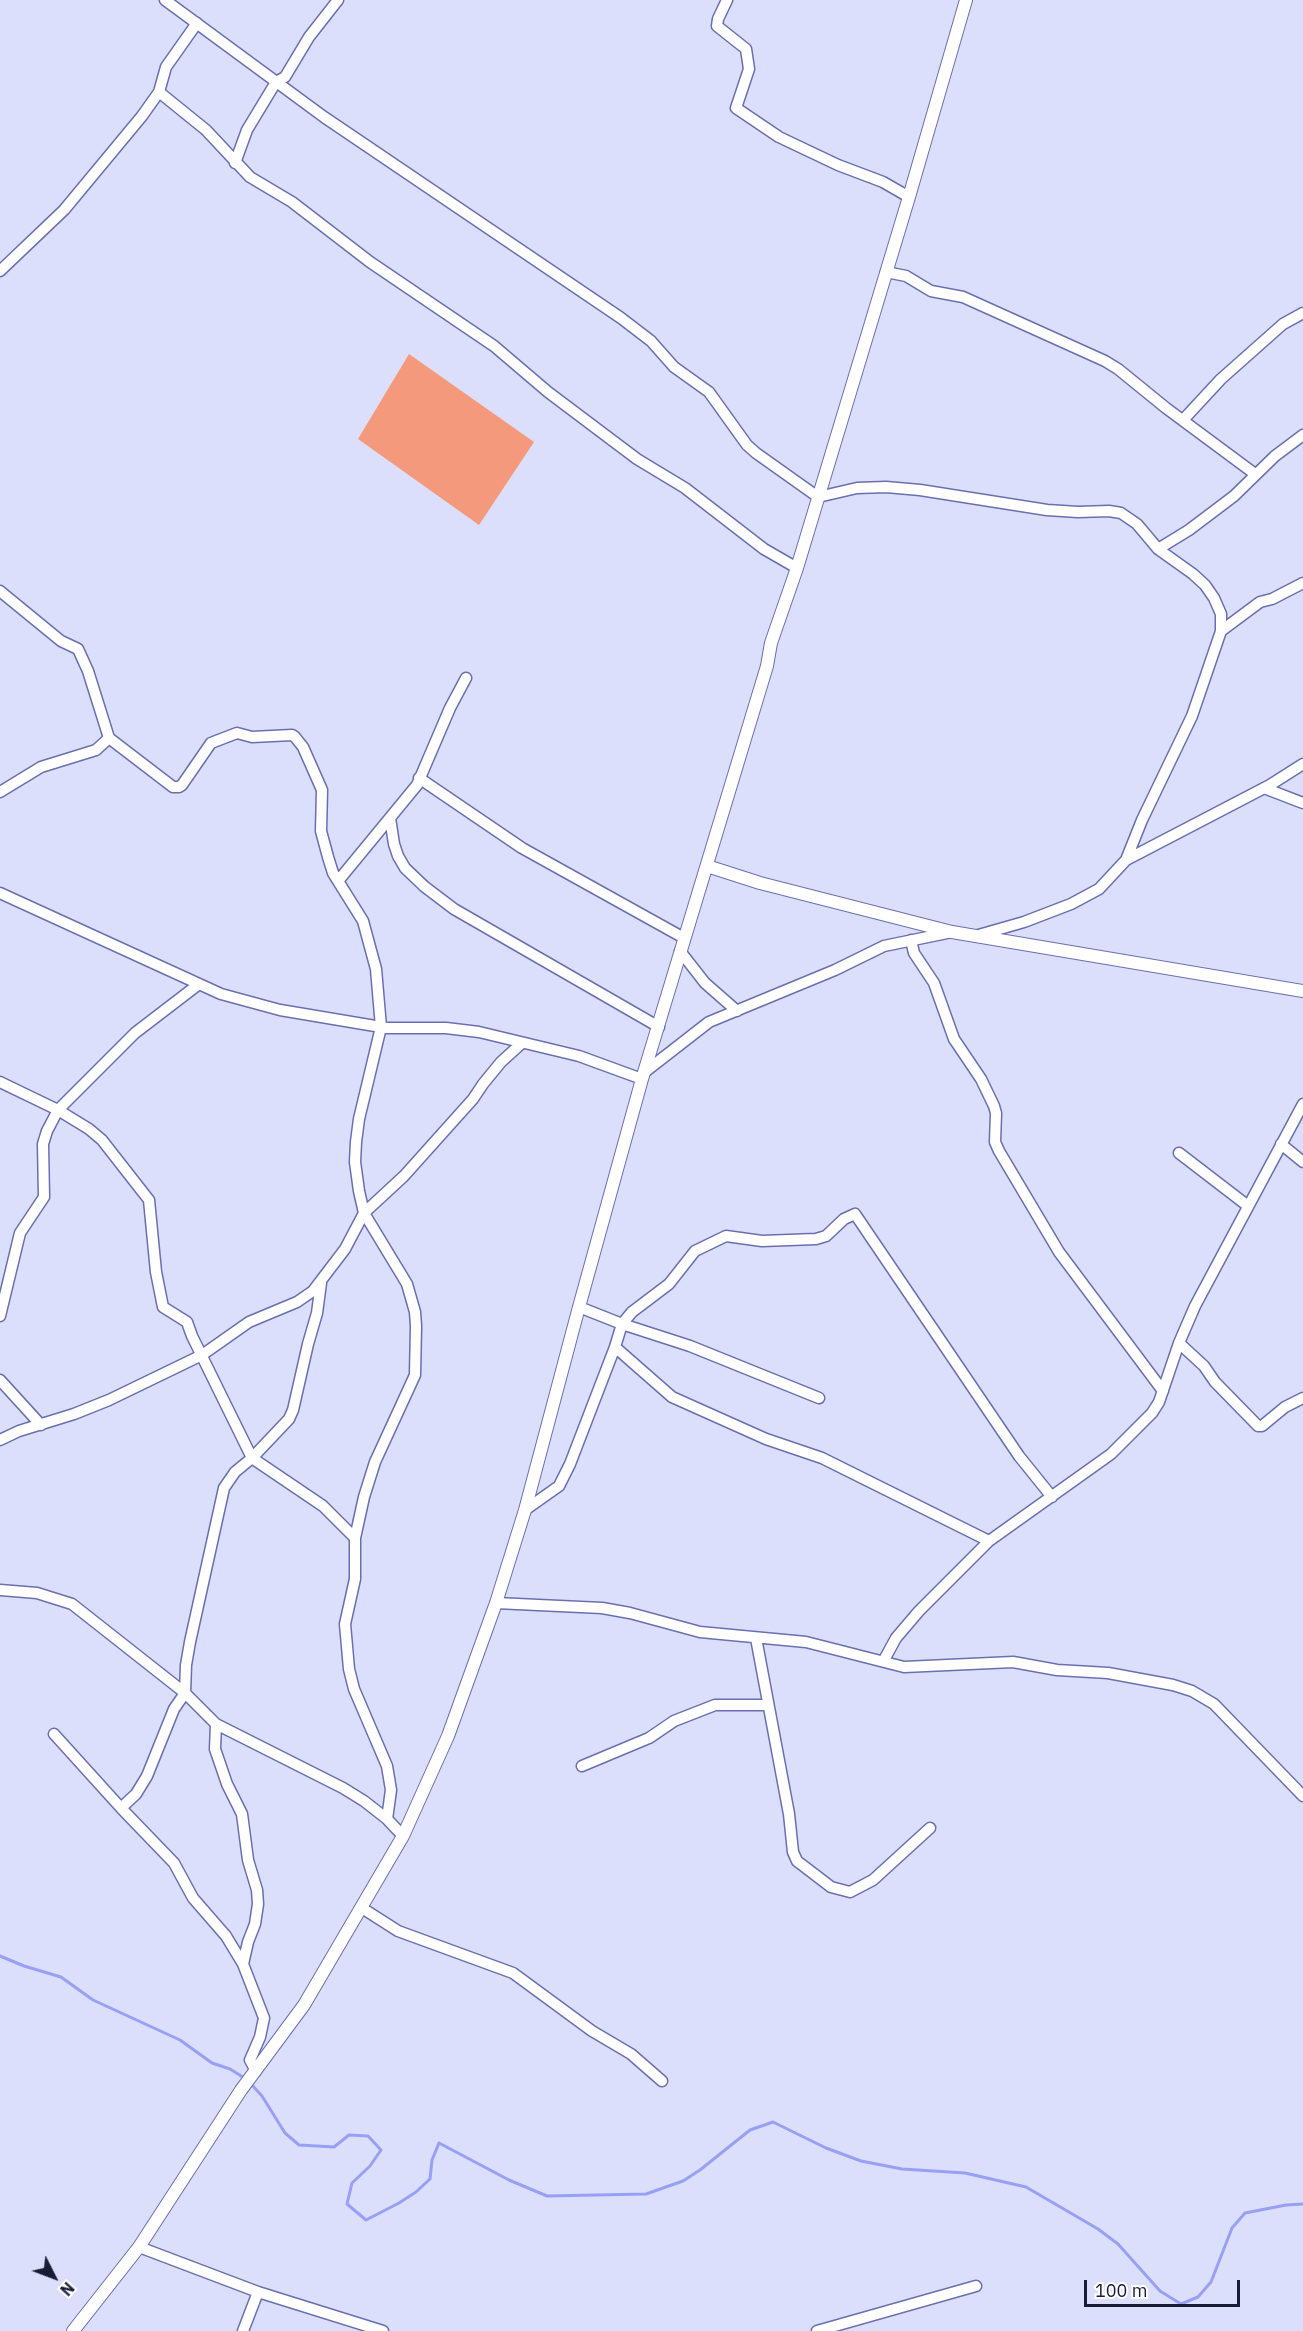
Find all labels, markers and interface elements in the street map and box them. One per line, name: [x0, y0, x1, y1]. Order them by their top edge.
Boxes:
north arrow: [24, 2247, 84, 2307]
scale bar: [1087, 2268, 1243, 2306]
text: N: [56, 2278, 79, 2300]
text: 100 m: [1095, 2279, 1147, 2302]

